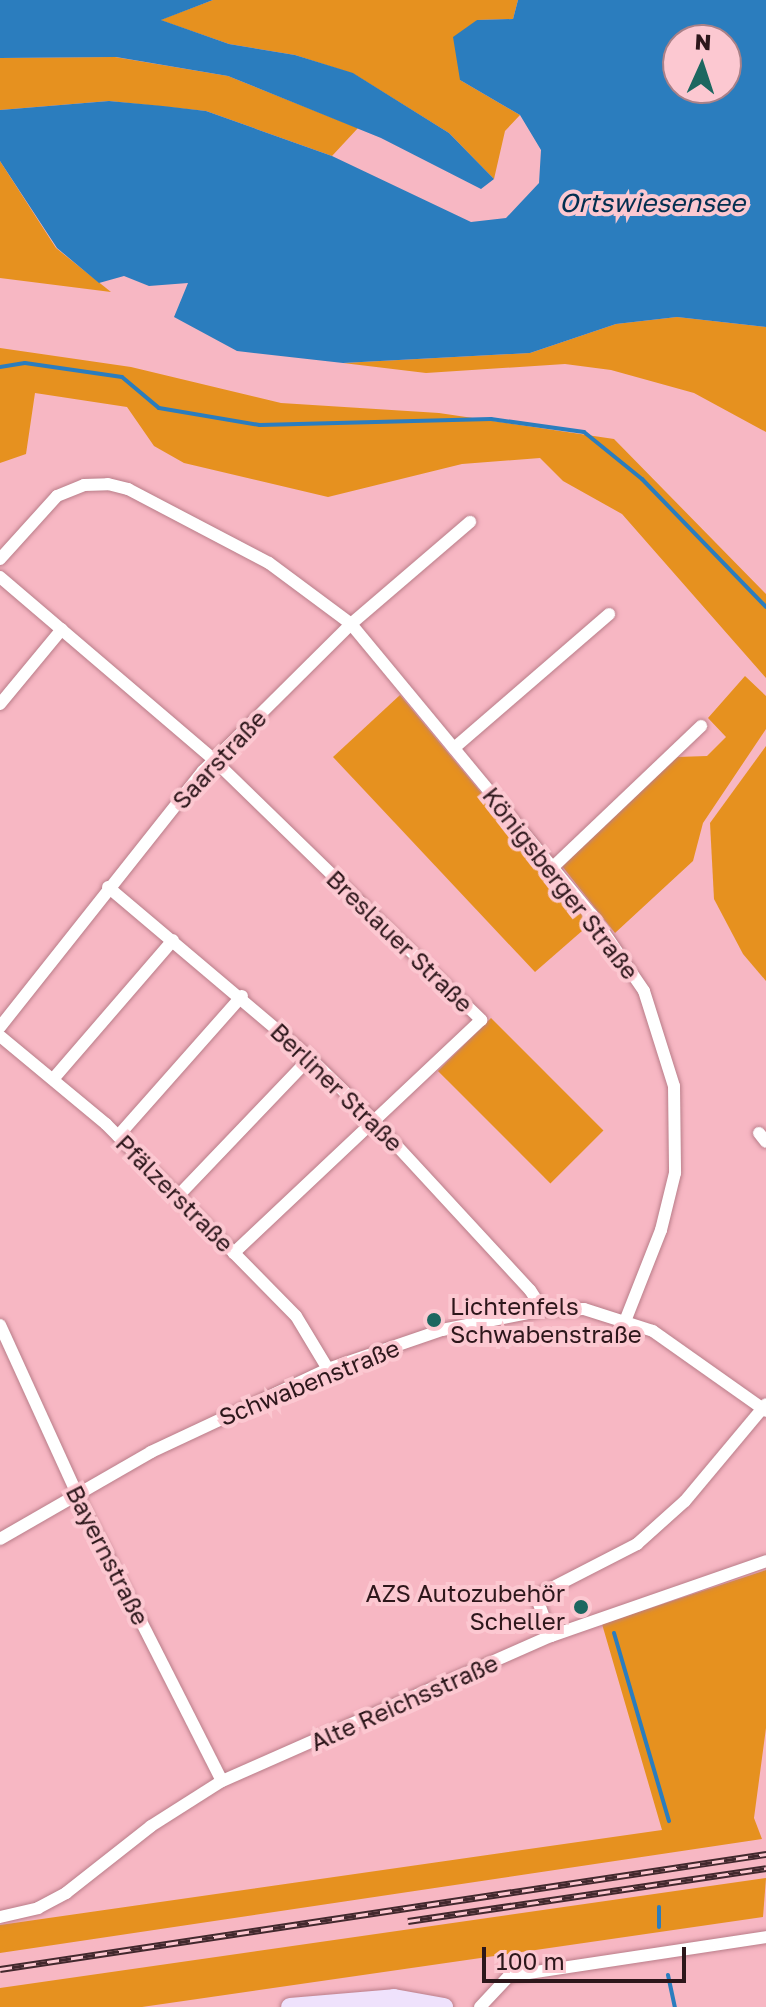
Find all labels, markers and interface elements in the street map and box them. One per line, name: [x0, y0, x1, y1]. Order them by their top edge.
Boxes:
north arrow: [662, 24, 742, 104]
text: N: [694, 28, 712, 55]
water label: Ortswiesensee: [559, 187, 745, 219]
street label: Saarstraße: [166, 704, 272, 814]
street label: Königsberger Straße: [477, 781, 645, 985]
street label: Breslauer Straße: [321, 864, 479, 1018]
street label: Berliner Straße: [265, 1017, 409, 1157]
street label: Pfälzerstraße: [110, 1128, 240, 1258]
place label: Lichtenfels Schwabenstraße: [450, 1292, 642, 1348]
marker: Lichtenfels Schwabenstraße: [425, 1311, 443, 1329]
street label: Schwabenstraße: [215, 1333, 403, 1431]
street label: Bayernstraße: [60, 1480, 156, 1630]
place label: AZS Autozubehör Scheller: [366, 1579, 565, 1635]
marker: AZS Autozubehör Scheller: [572, 1598, 590, 1616]
street label: Alte Reichsstraße: [306, 1648, 502, 1756]
scale bar: [486, 1931, 690, 1981]
text: 100 m: [496, 1946, 565, 1975]

